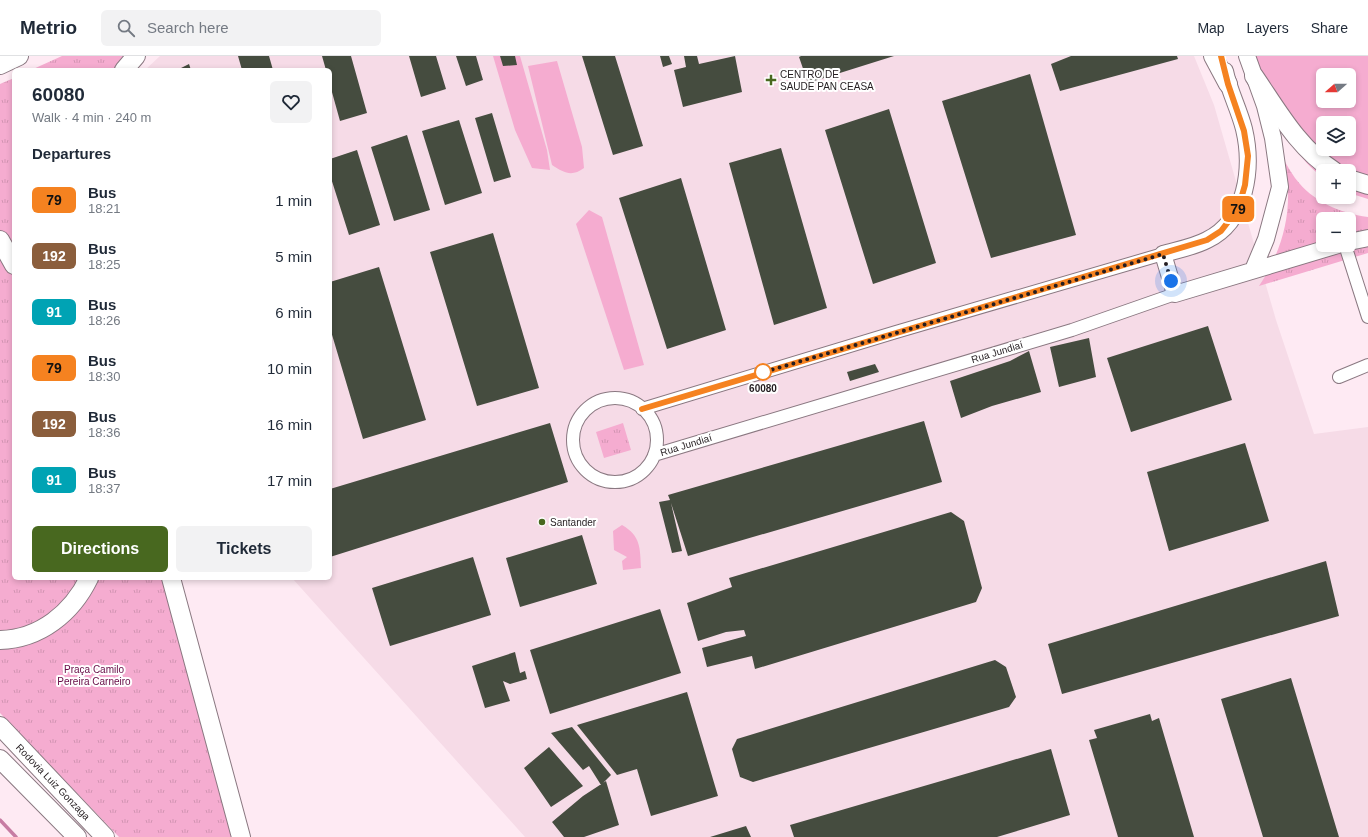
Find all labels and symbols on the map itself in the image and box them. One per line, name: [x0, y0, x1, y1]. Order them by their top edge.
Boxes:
north arrow: [1316, 68, 1356, 108]
place label: CENTRO DE SAUDE PAN CEASA: [780, 69, 874, 92]
marker: CENTRO DE SAUDE PAN CEASA: [765, 74, 777, 86]
line badge: 79: [1220, 196, 1256, 222]
your location: [1161, 271, 1181, 291]
street label: Rua Jundiaí: [970, 339, 1024, 365]
marker: 60080: [754, 363, 772, 381]
place label: 60080: [749, 383, 777, 394]
street label: Rua Jundiaí: [659, 432, 713, 458]
marker: Santander: [537, 517, 547, 527]
place label: Santander: [550, 517, 597, 528]
park label: Praça Camilo Pereira Carneiro: [57, 664, 131, 687]
street label: Rodovia Luiz Gonzaga: [14, 742, 92, 823]

